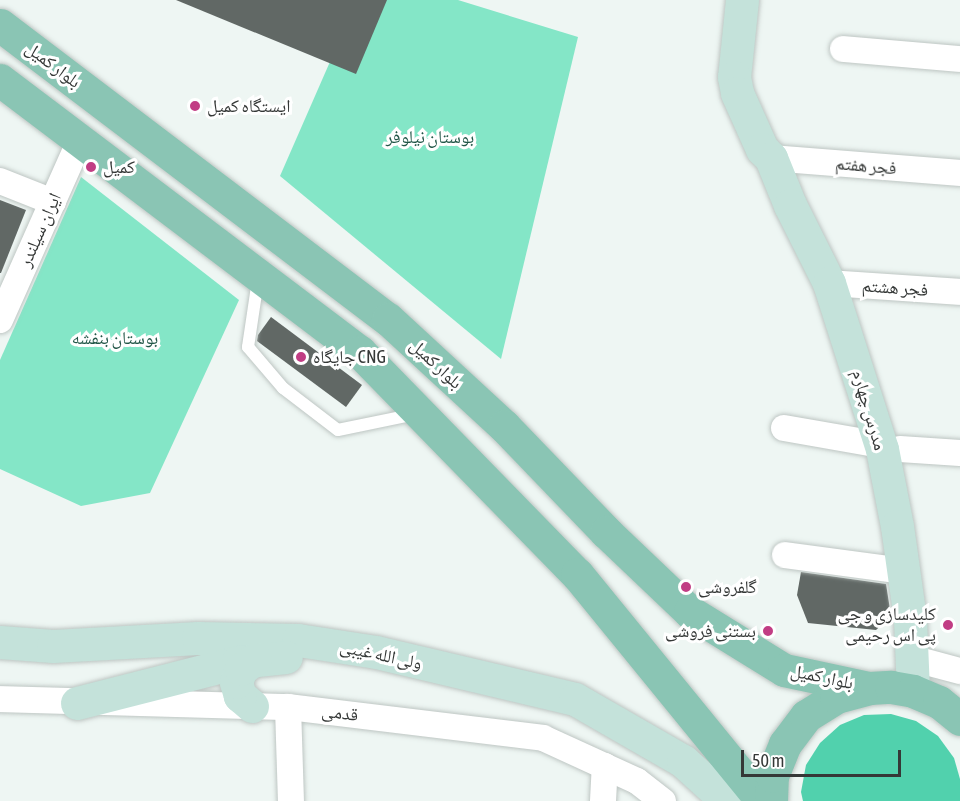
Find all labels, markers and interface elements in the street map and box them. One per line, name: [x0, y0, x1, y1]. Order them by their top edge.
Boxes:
street label: بلوار کمیل: [21, 37, 85, 93]
place label: ایستگاه کمیل: [207, 95, 291, 117]
marker: ایستگاه کمیل: [188, 99, 202, 113]
park label: بوستان نیلوفر: [386, 126, 474, 148]
street label: فجر هفتم: [834, 153, 898, 179]
place label: کمیل: [103, 156, 135, 178]
marker: کمیل: [84, 160, 98, 174]
street label: ایران سیلندر: [14, 190, 66, 270]
street label: فجر هشتم: [861, 275, 929, 301]
park label: بوستان بنفشه: [72, 327, 158, 349]
street label: بلوار کمیل: [405, 334, 467, 394]
place label: جایگاه CNG: [313, 346, 386, 368]
marker: جایگاه CNG: [294, 350, 308, 364]
street label: مدرس چهارم: [847, 367, 891, 453]
place label: گلفروشی: [698, 576, 757, 598]
marker: گلفروشی: [679, 580, 693, 594]
place label: کلیدسازی و جی پی اس رحیمی: [837, 604, 936, 646]
marker: کلیدسازی و جی پی اس رحیمی: [941, 618, 955, 632]
place label: بستنی فروشی: [665, 620, 756, 642]
marker: بستنی فروشی: [761, 624, 775, 638]
street label: ولی الله غیبی: [338, 636, 424, 674]
street label: بلوار کمیل: [789, 660, 855, 694]
street label: قدمی: [320, 700, 360, 726]
scale bar: [744, 738, 904, 776]
text: 50 m: [752, 750, 784, 771]

